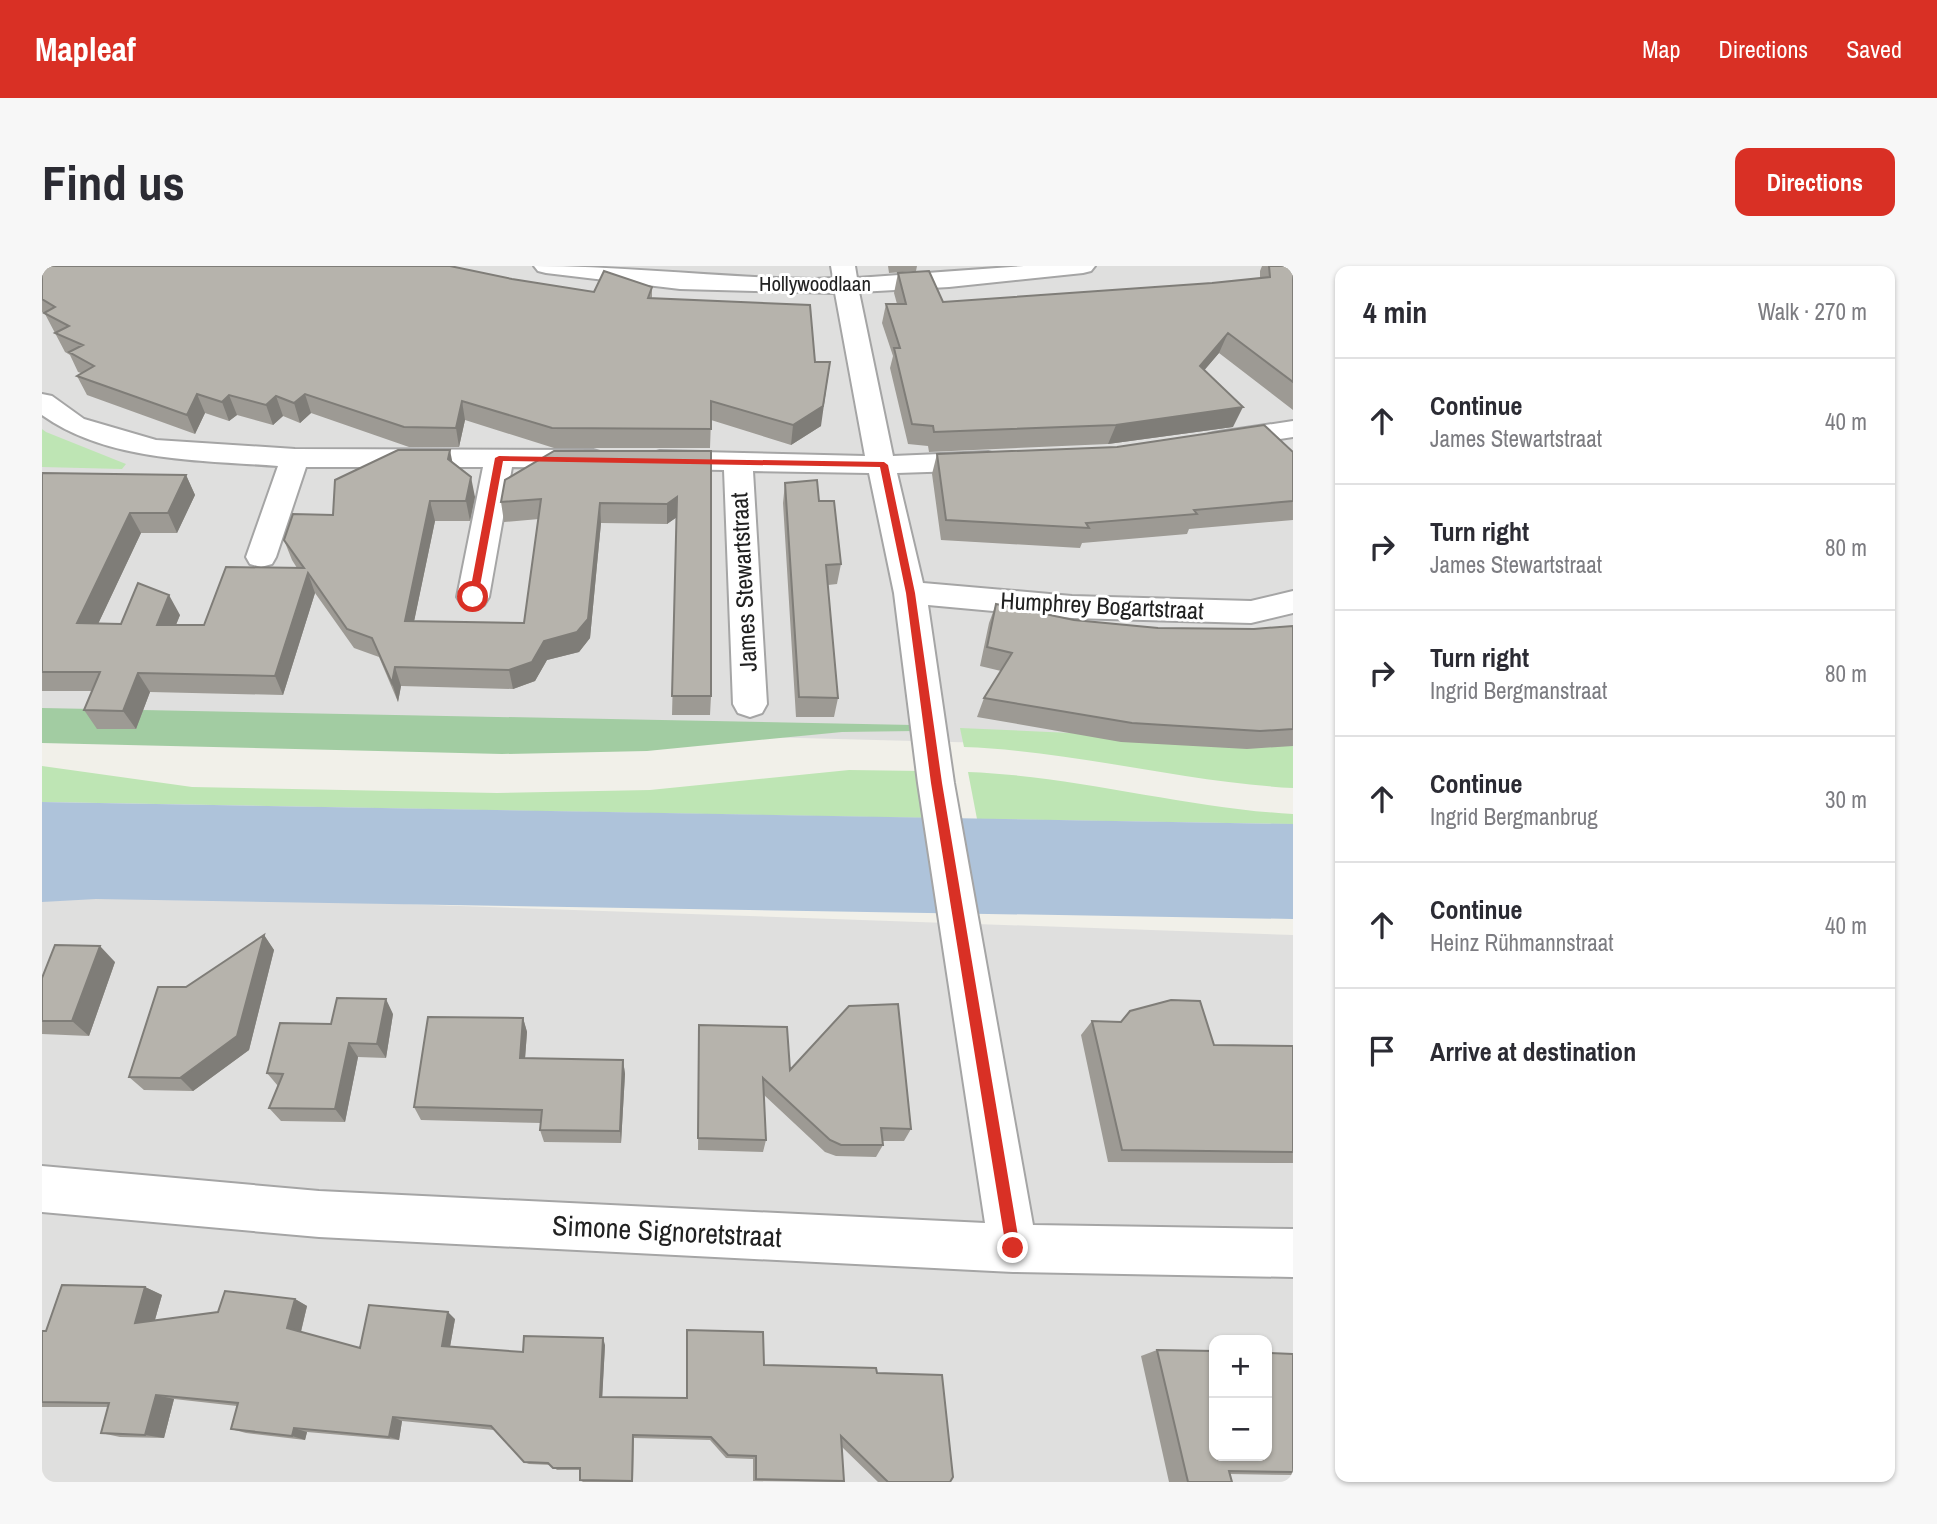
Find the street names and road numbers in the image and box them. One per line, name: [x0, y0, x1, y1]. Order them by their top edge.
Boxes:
street label: Hollywoodlaan: [759, 269, 871, 298]
street label: James Stewartstraat: [722, 491, 764, 672]
street label: Humphrey Bogartstraat: [1000, 584, 1205, 626]
street label: Simone Signoretstraat: [551, 1206, 783, 1256]

